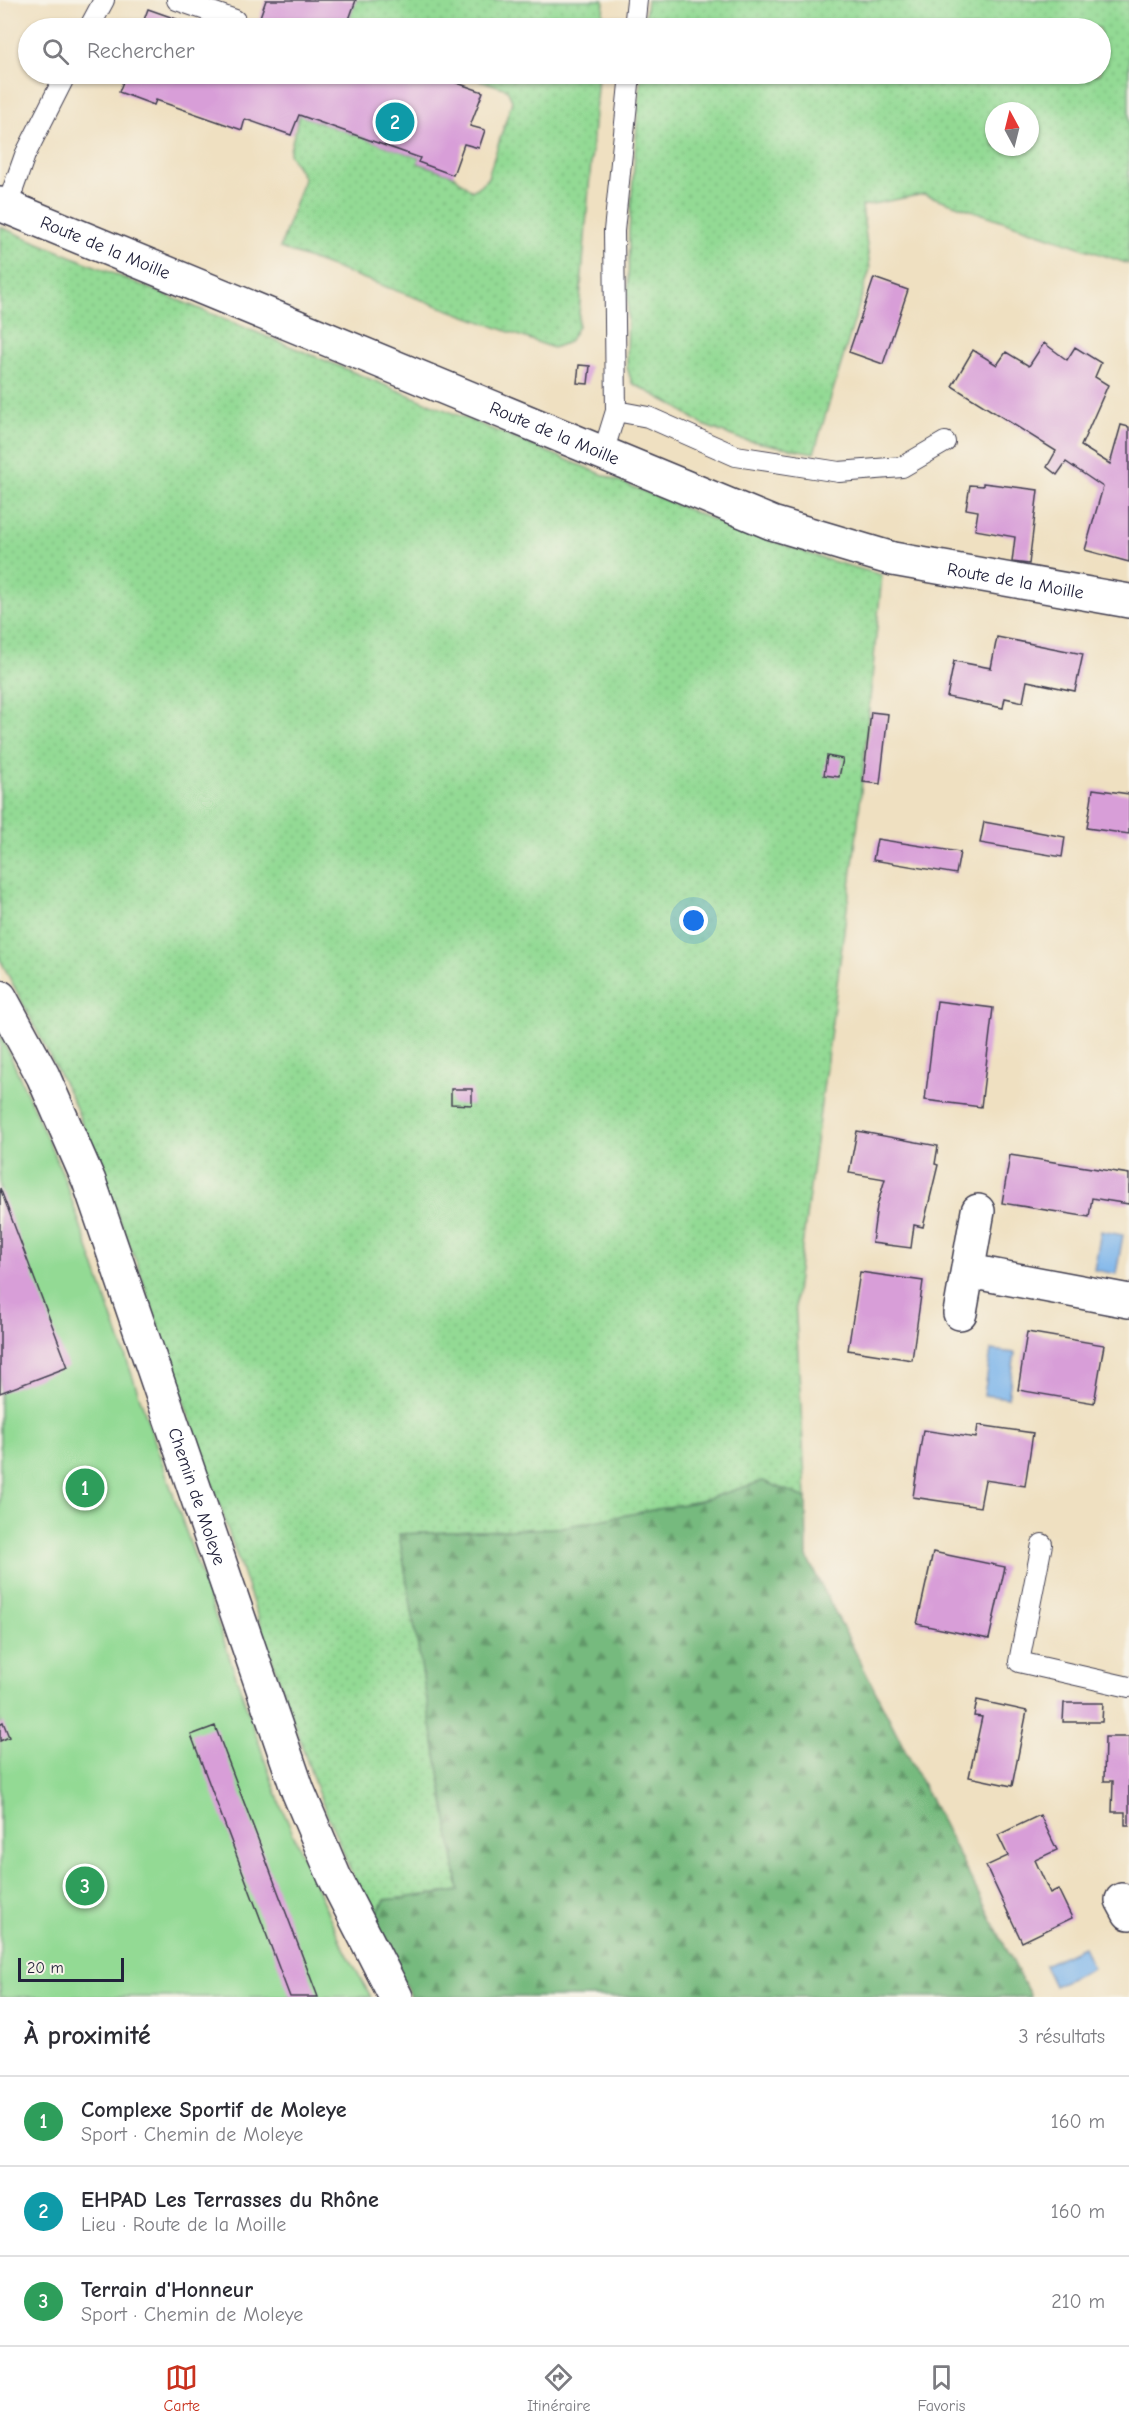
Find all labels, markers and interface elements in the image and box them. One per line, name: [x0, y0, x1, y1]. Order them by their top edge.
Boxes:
search box: [18, 18, 1111, 84]
icon: search: [39, 35, 72, 68]
text: Rechercher: [87, 38, 195, 64]
pin: 2: [376, 100, 414, 144]
north arrow: [985, 102, 1039, 156]
street label: Route de la Moille: [37, 211, 173, 284]
street label: Route de la Moille: [487, 397, 623, 469]
street label: Route de la Moille: [946, 558, 1086, 603]
your location: [679, 906, 708, 935]
street label: Chemin de Moleye: [164, 1425, 230, 1568]
pin: 1: [66, 1466, 104, 1510]
pin: 3: [66, 1864, 104, 1908]
scale bar: [18, 1955, 124, 1982]
text: 20 m: [27, 1959, 64, 1977]
text: À proximité: [24, 2021, 151, 2051]
text: 3 résultats: [1018, 2025, 1105, 2048]
text: Complexe Sportif de Moleye: [81, 2097, 346, 2123]
text: 1: [40, 2110, 47, 2133]
text: 160 m: [1051, 2110, 1105, 2133]
text: Sport · Chemin de Moleye: [81, 2123, 303, 2146]
text: EHPAD Les Terrasses du Rhône: [81, 2187, 379, 2213]
text: 2: [39, 2200, 48, 2223]
text: 160 m: [1051, 2200, 1105, 2223]
text: Lieu · Route de la Moille: [81, 2213, 286, 2236]
text: Terrain d'Honneur: [81, 2277, 253, 2303]
text: 3: [39, 2290, 48, 2313]
text: 210 m: [1051, 2290, 1105, 2313]
text: Sport · Chemin de Moleye: [81, 2303, 303, 2326]
tab: Carte: [164, 2361, 200, 2415]
tab: Itinéraire: [527, 2361, 590, 2415]
tab: Favoris: [917, 2361, 965, 2415]

